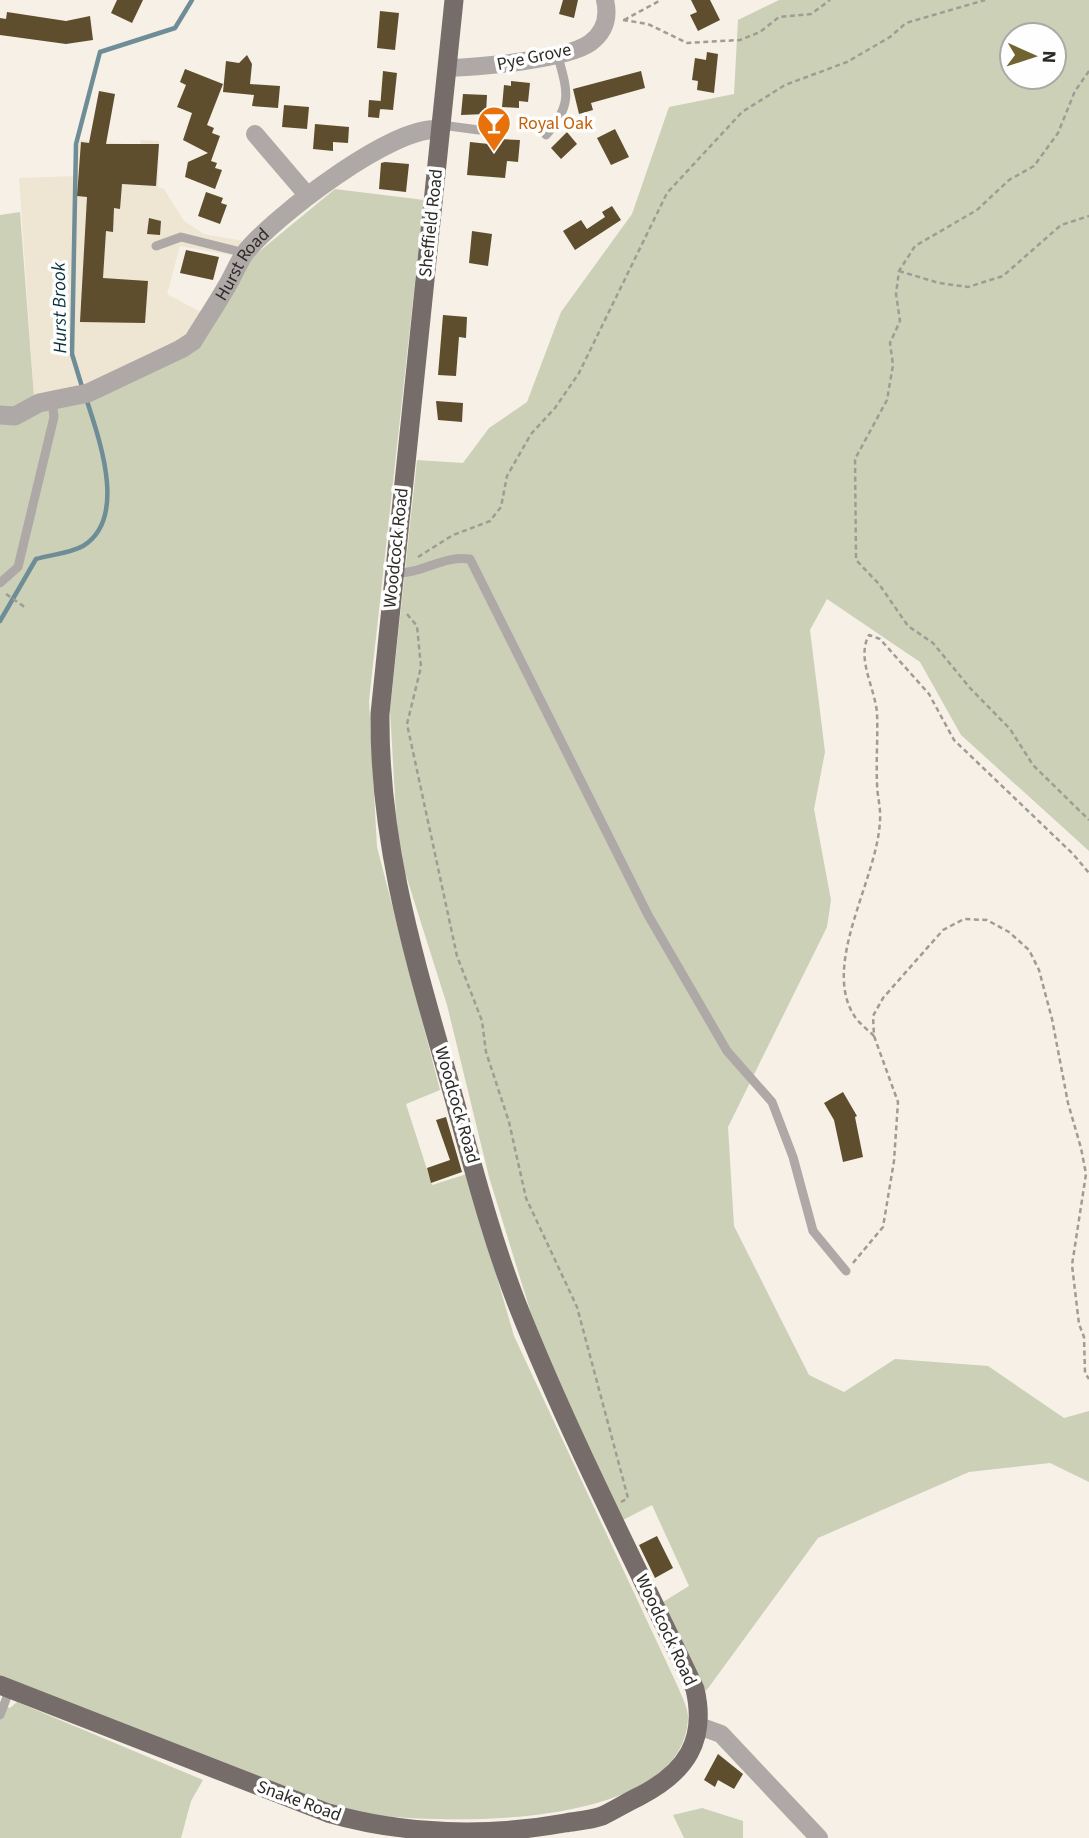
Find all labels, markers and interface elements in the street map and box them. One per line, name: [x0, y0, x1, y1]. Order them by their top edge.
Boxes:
north arrow: [998, 21, 1068, 91]
street label: Pye Grove: [495, 37, 573, 77]
text: N: [1035, 50, 1062, 64]
bar icon: Royal Oak: [475, 104, 513, 153]
place label: Royal Oak: [518, 111, 593, 136]
street label: Sheffield Road: [413, 168, 449, 278]
street label: Hurst Road: [209, 222, 275, 305]
water label: Hurst Brook: [46, 261, 74, 354]
street label: Woodcock Road: [377, 487, 415, 609]
street label: Woodcock Road: [428, 1044, 486, 1166]
street label: Woodcock Road: [629, 1570, 703, 1690]
street label: Snake Road: [253, 1774, 345, 1828]

